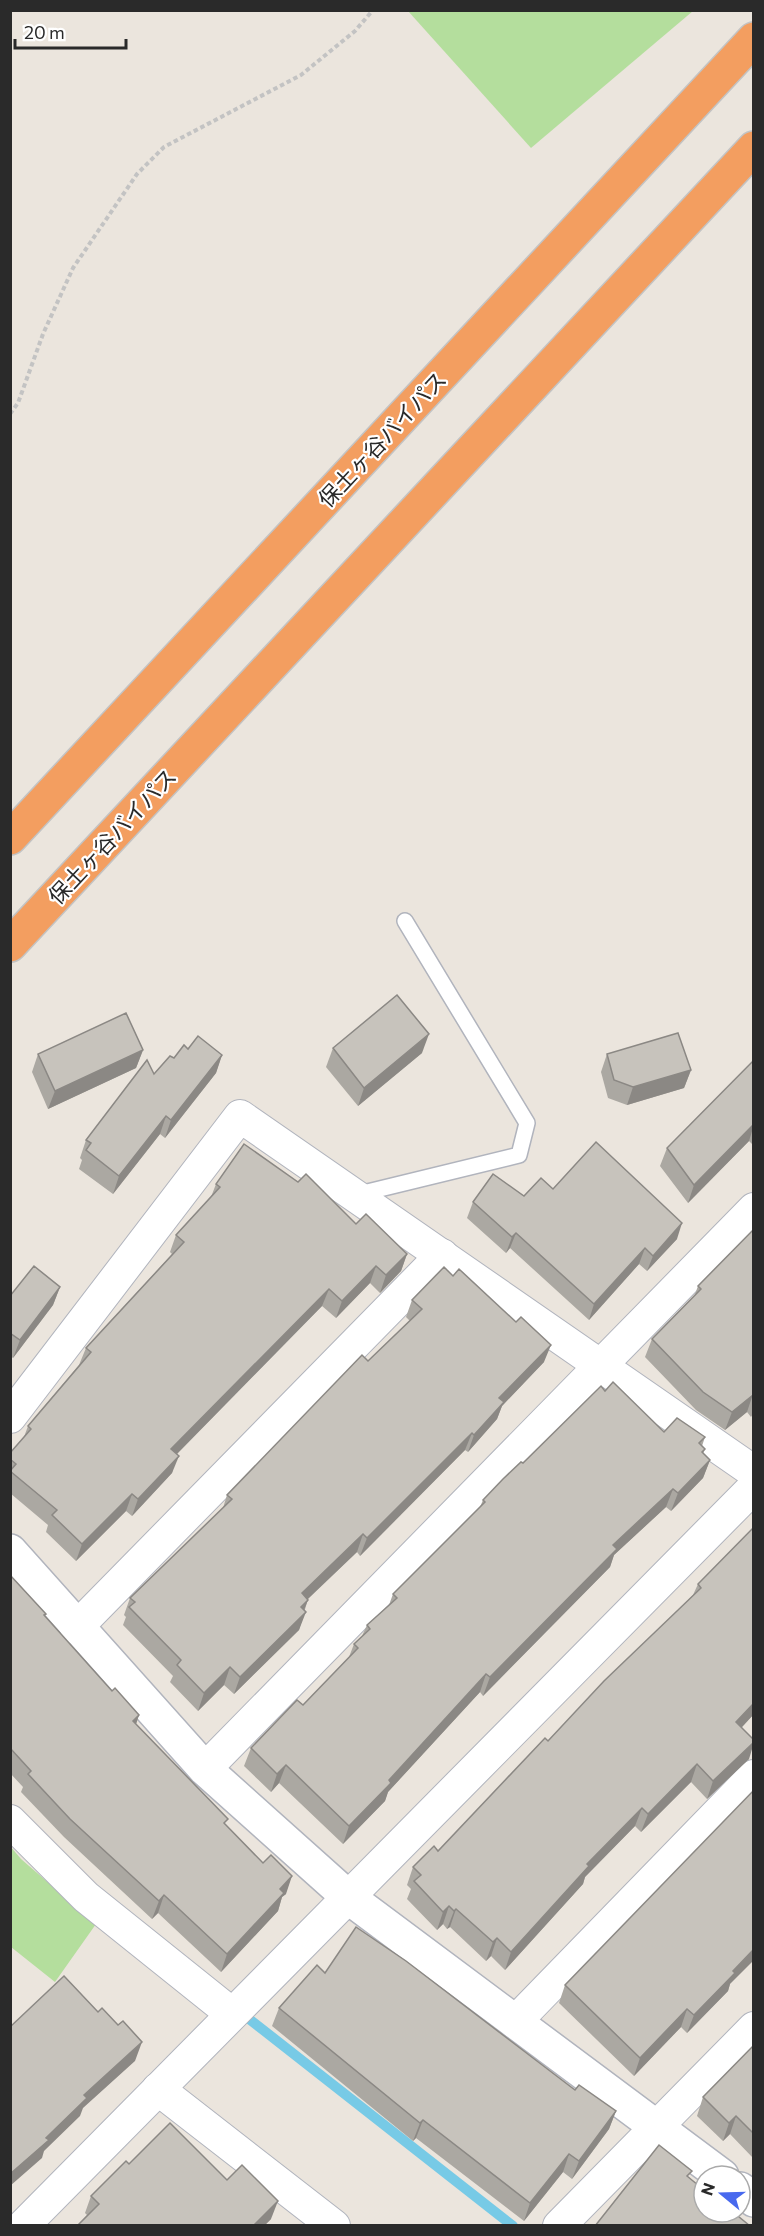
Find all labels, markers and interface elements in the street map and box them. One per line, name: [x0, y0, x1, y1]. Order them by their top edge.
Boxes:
scale bar: [15, 12, 126, 50]
text: 20 m: [24, 21, 65, 43]
street label: 保土ヶ谷バイパス: [312, 366, 452, 512]
street label: 保土ヶ谷バイパス: [42, 763, 182, 909]
north arrow: [692, 2164, 752, 2224]
text: N: [696, 2180, 718, 2198]

